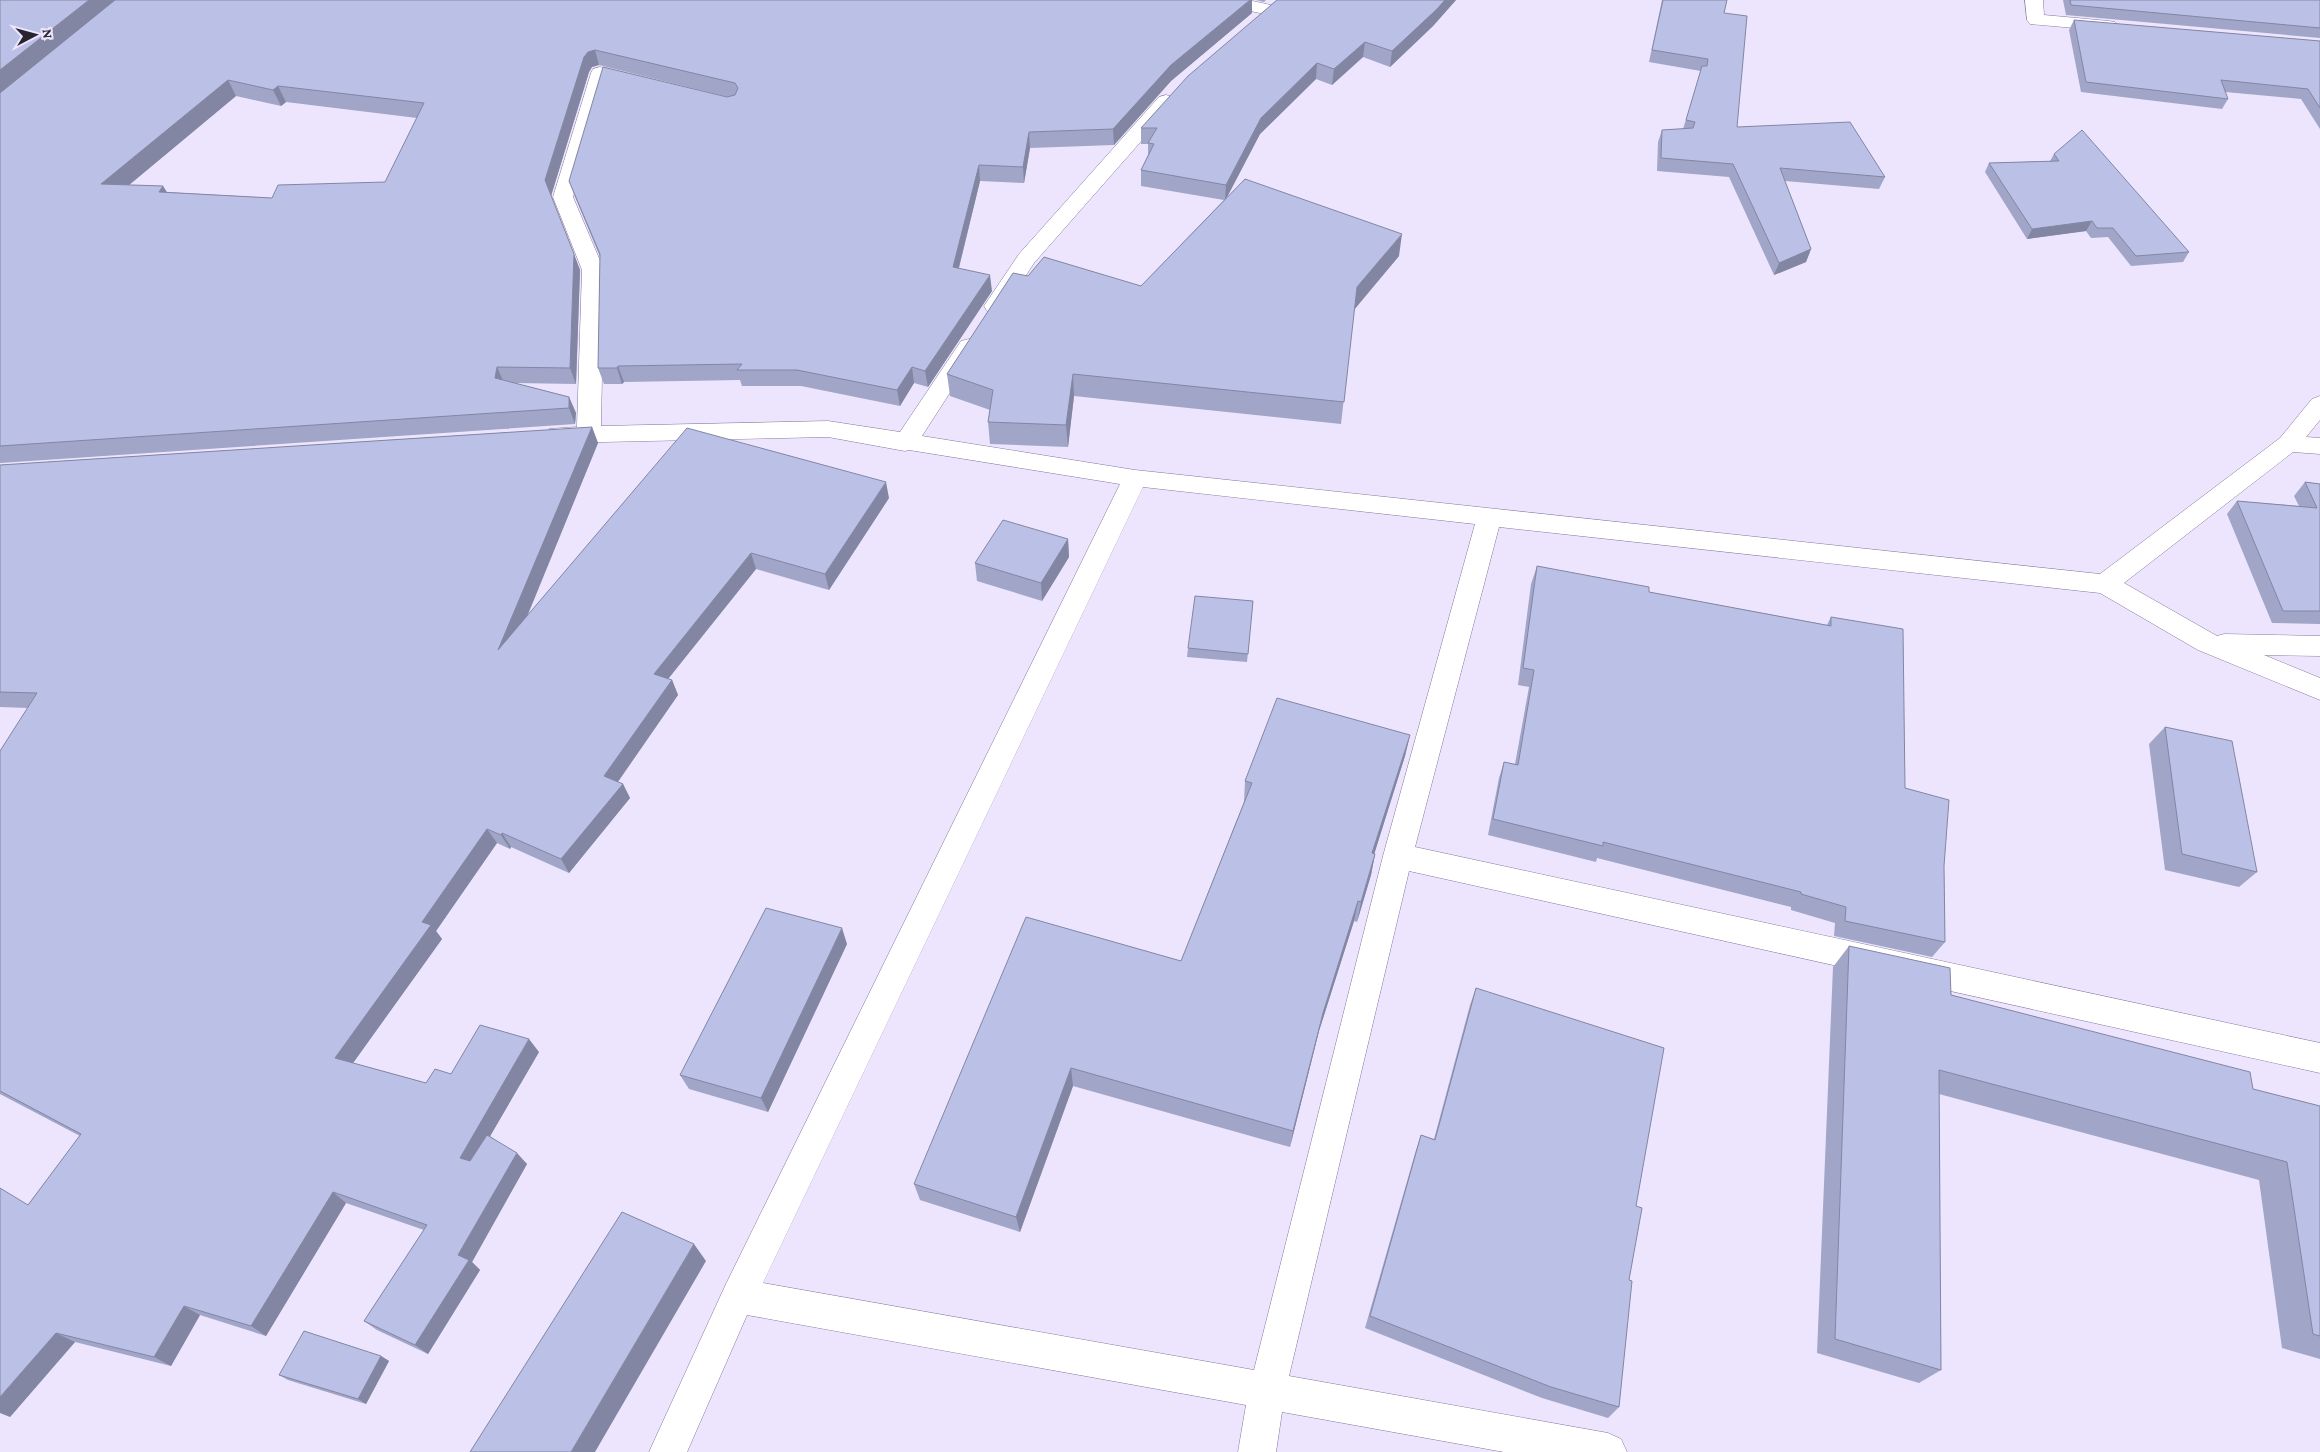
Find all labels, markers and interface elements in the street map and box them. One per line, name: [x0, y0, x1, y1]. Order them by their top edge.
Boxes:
north arrow: [10, 10, 60, 60]
text: N: [39, 28, 56, 40]

